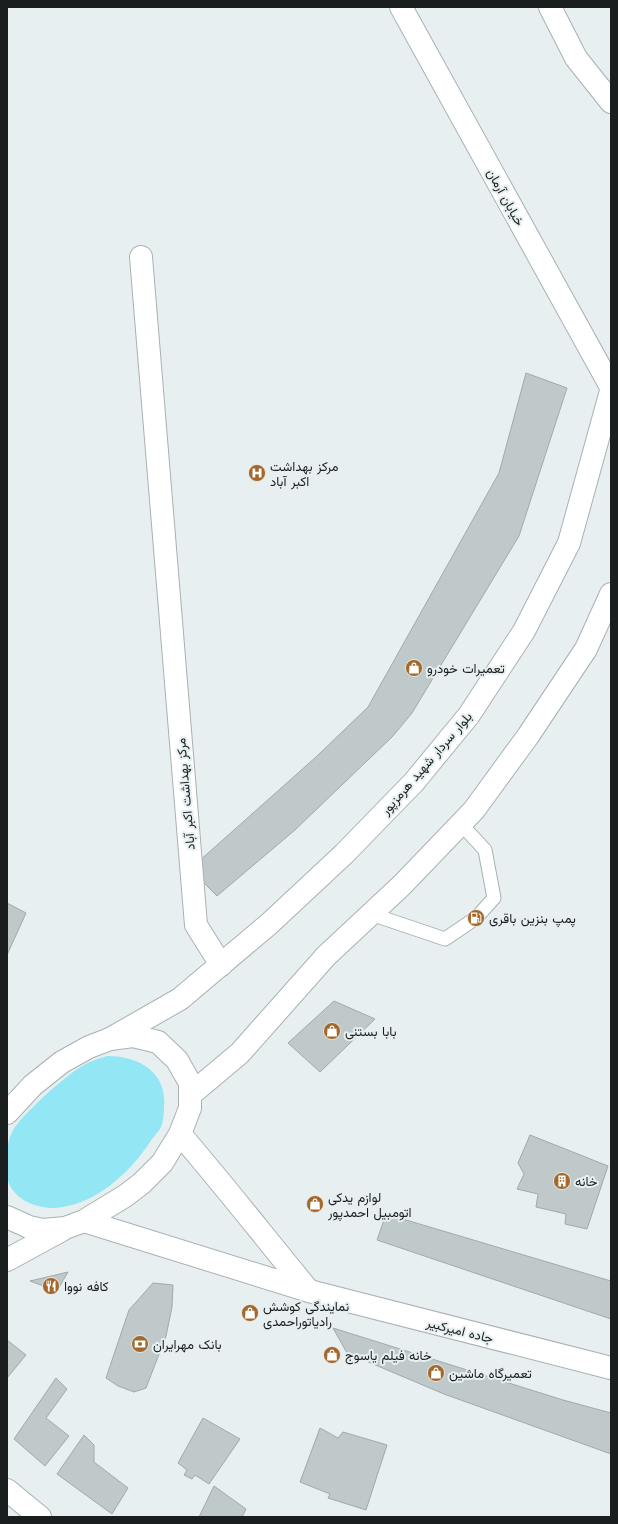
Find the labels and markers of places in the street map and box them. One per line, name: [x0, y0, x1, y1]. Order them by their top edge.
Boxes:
place label: مرکز بهداشت اکبر آباد: [270, 459, 339, 490]
hospital icon: مرکز بهداشت اکبر آباد: [247, 463, 267, 483]
shop icon: تعمیرات خودرو: [404, 658, 424, 678]
place label: تعمیرات خودرو: [427, 661, 505, 677]
fuel station icon: پمپ بنزین باقری: [466, 908, 486, 928]
place label: پمپ بنزین باقری: [489, 911, 576, 928]
shop icon: بابا بستنی: [322, 1021, 342, 1041]
place label: بابا بستنی: [345, 1024, 397, 1040]
building icon: خانه: [552, 1171, 572, 1191]
place label: خانه: [575, 1174, 598, 1189]
place label: لوازم یدکی اتومبیل احمدپور: [327, 1190, 412, 1222]
shop icon: لوازم یدکی اتومبیل احمدپور: [305, 1194, 325, 1214]
restaurant icon: کافه نووا: [41, 1276, 61, 1296]
place label: کافه نووا: [64, 1279, 109, 1295]
place label: نمایندگی کوشش رادیاتوراحمدی: [263, 1299, 350, 1330]
shop icon: نمایندگی کوشش رادیاتوراحمدی: [240, 1303, 260, 1323]
bank icon: بانک مهرایران: [130, 1334, 150, 1354]
place label: بانک مهرایران: [153, 1337, 222, 1353]
shop icon: خانه فیلم یاسوج: [322, 1345, 342, 1365]
place label: خانه فیلم یاسوج: [345, 1348, 432, 1365]
shop icon: تعمیرگاه ماشین: [426, 1363, 446, 1383]
place label: تعمیرگاه ماشین: [449, 1366, 532, 1382]

